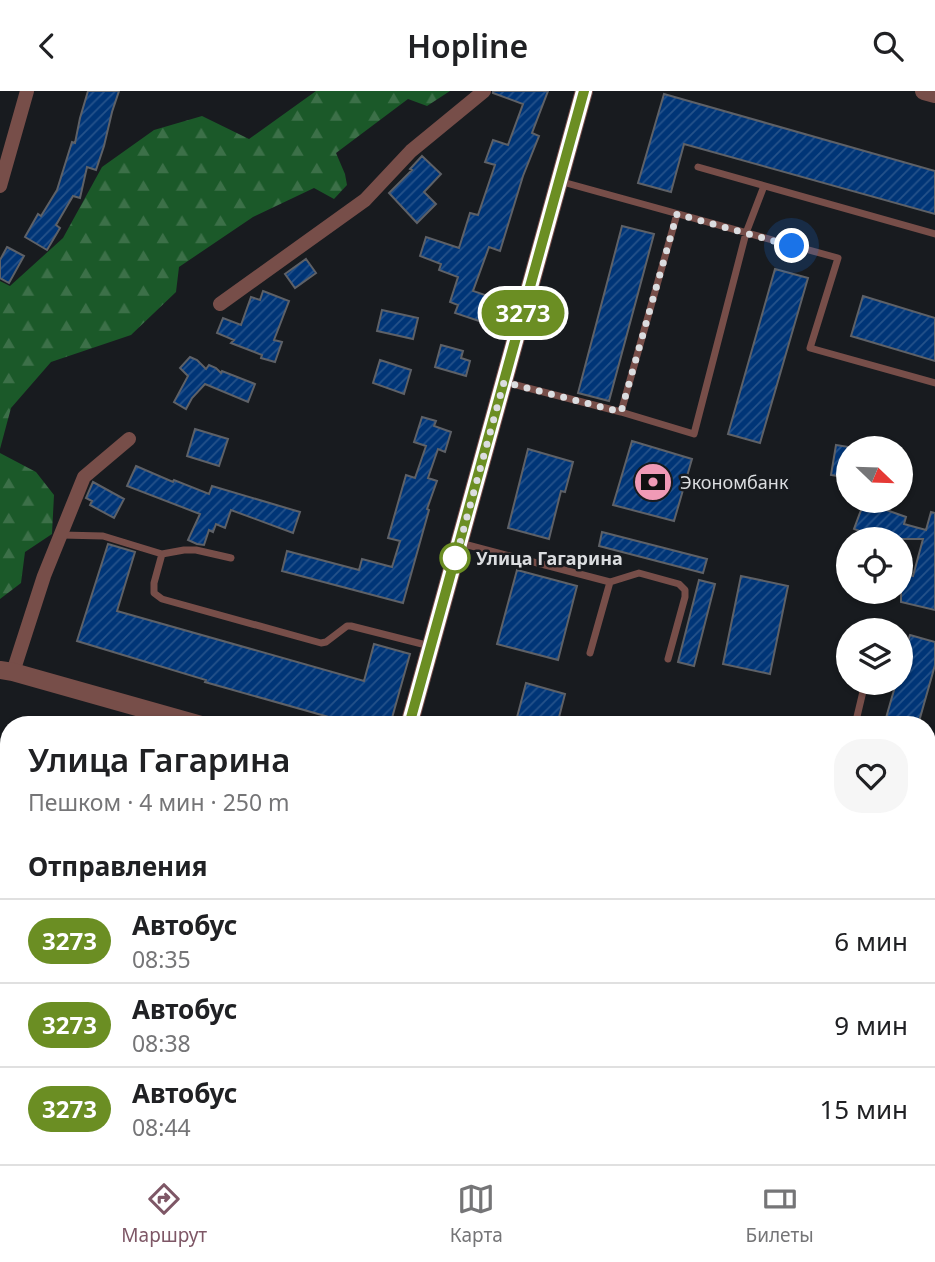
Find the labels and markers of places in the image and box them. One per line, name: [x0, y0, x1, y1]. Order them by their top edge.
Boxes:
bank icon: Экономбанк: [632, 461, 674, 503]
place label: Экономбанк: [680, 470, 789, 494]
marker: Улица Гагарина: [440, 543, 470, 573]
place label: Улица Гагарина: [476, 546, 623, 570]

